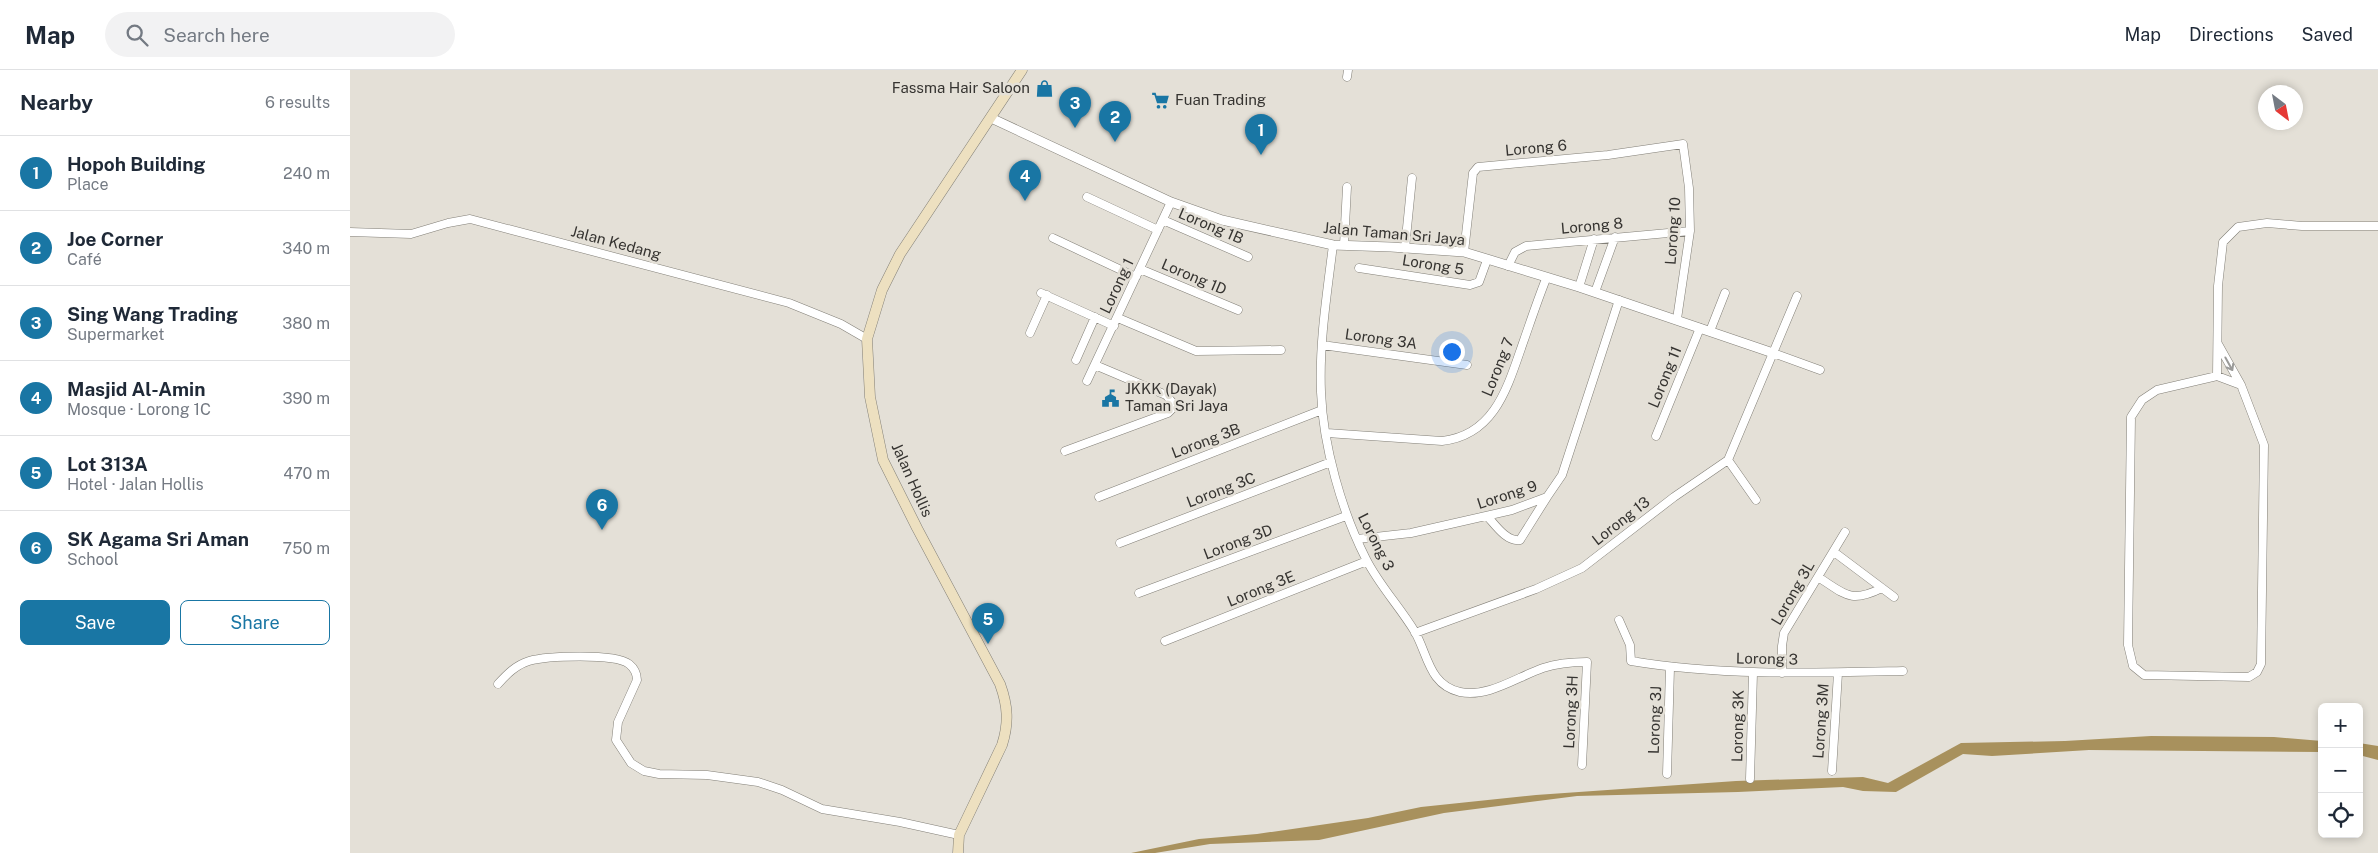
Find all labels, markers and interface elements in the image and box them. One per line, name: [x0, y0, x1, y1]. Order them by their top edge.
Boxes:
search box: [105, 12, 455, 57]
text: Map: [25, 21, 75, 49]
icon: search: [123, 21, 151, 49]
text: Search here: [163, 24, 270, 46]
text: Map: [2124, 24, 2161, 45]
text: Directions: [2189, 24, 2274, 45]
text: Saved: [2302, 24, 2353, 45]
shop icon: Fassma Hair Saloon: [1034, 78, 1054, 98]
place label: Fassma Hair Saloon: [892, 79, 1030, 96]
north arrow: [2258, 85, 2303, 130]
pin: 3: [1059, 87, 1091, 128]
text: Nearby: [20, 90, 93, 115]
supermarket icon: Fuan Trading: [1151, 90, 1171, 110]
place label: Fuan Trading: [1175, 91, 1266, 108]
text: 6 results: [265, 93, 330, 112]
pin: 2: [1099, 101, 1131, 142]
pin: 1: [1245, 114, 1277, 155]
street label: Lorong 6: [1504, 136, 1568, 159]
text: Hopoh Building: [67, 153, 205, 175]
pin: 4: [1009, 160, 1041, 201]
text: 1: [33, 164, 39, 183]
text: 240 m: [283, 164, 330, 183]
text: Place: [67, 175, 109, 194]
street label: Lorong 10: [1662, 196, 1683, 265]
street label: Lorong 1B: [1176, 204, 1246, 247]
street label: Lorong 8: [1560, 214, 1624, 237]
street label: Jalan Taman Sri Jaya: [1322, 219, 1466, 248]
street label: Jalan Kedang: [569, 222, 663, 263]
text: Joe Corner: [67, 228, 163, 250]
text: 2: [31, 239, 41, 258]
text: 340 m: [282, 239, 330, 258]
text: Café: [67, 250, 102, 269]
street label: Lorong 5: [1401, 251, 1465, 278]
street label: Lorong 1D: [1159, 255, 1229, 298]
street label: Lorong 1: [1096, 256, 1137, 316]
text: Sing Wang Trading: [67, 303, 238, 325]
text: 3: [31, 314, 41, 333]
text: 380 m: [282, 314, 330, 333]
text: Supermarket: [67, 325, 164, 344]
street label: Lorong 3A: [1344, 325, 1419, 352]
street label: Lorong 7: [1478, 335, 1517, 399]
your location: [1439, 339, 1465, 365]
street label: Lorong 11: [1644, 344, 1685, 410]
one-way arrow: [2224, 356, 2234, 371]
text: Masjid Al-Amin: [67, 378, 206, 400]
place label: JKKK (Dayak) Taman Sri Jaya: [1125, 380, 1228, 414]
public building icon: JKKK (Dayak) Taman Sri Jaya: [1101, 388, 1121, 408]
text: 4: [31, 389, 41, 408]
text: 390 m: [283, 389, 330, 408]
text: Mosque · Lorong 1C: [67, 400, 211, 419]
street label: Lorong 3B: [1169, 420, 1243, 461]
street label: Jalan Hollis: [889, 440, 936, 519]
text: Lot 313A: [67, 453, 148, 475]
text: 5: [31, 464, 41, 483]
text: 470 m: [283, 464, 330, 483]
street label: Lorong 3C: [1184, 469, 1258, 510]
text: Hotel · Jalan Hollis: [67, 475, 204, 494]
street label: Lorong 9: [1475, 477, 1539, 512]
pin: 6: [586, 489, 618, 530]
street label: Lorong 13: [1589, 493, 1653, 548]
street label: Lorong 3: [1355, 510, 1398, 573]
street label: Lorong 3D: [1201, 521, 1275, 562]
text: SK Agama Sri Aman: [67, 528, 249, 550]
text: 6: [31, 539, 41, 558]
text: 750 m: [283, 539, 330, 558]
text: School: [67, 550, 118, 569]
street label: Lorong 3L: [1767, 558, 1818, 628]
street label: Lorong 3E: [1224, 567, 1297, 610]
button: Save: [20, 600, 170, 645]
button: Share: [180, 600, 330, 645]
pin: 5: [972, 603, 1004, 644]
street label: Lorong 3: [1736, 649, 1798, 668]
street label: Lorong 3H: [1560, 675, 1581, 749]
street label: Lorong 3M: [1809, 683, 1832, 759]
street label: Lorong 3J: [1645, 686, 1664, 754]
street label: Lorong 3K: [1728, 690, 1747, 762]
map controls: [2318, 703, 2363, 838]
button: +: [2318, 703, 2363, 748]
button: −: [2318, 748, 2363, 793]
button: locate: [2318, 793, 2363, 838]

